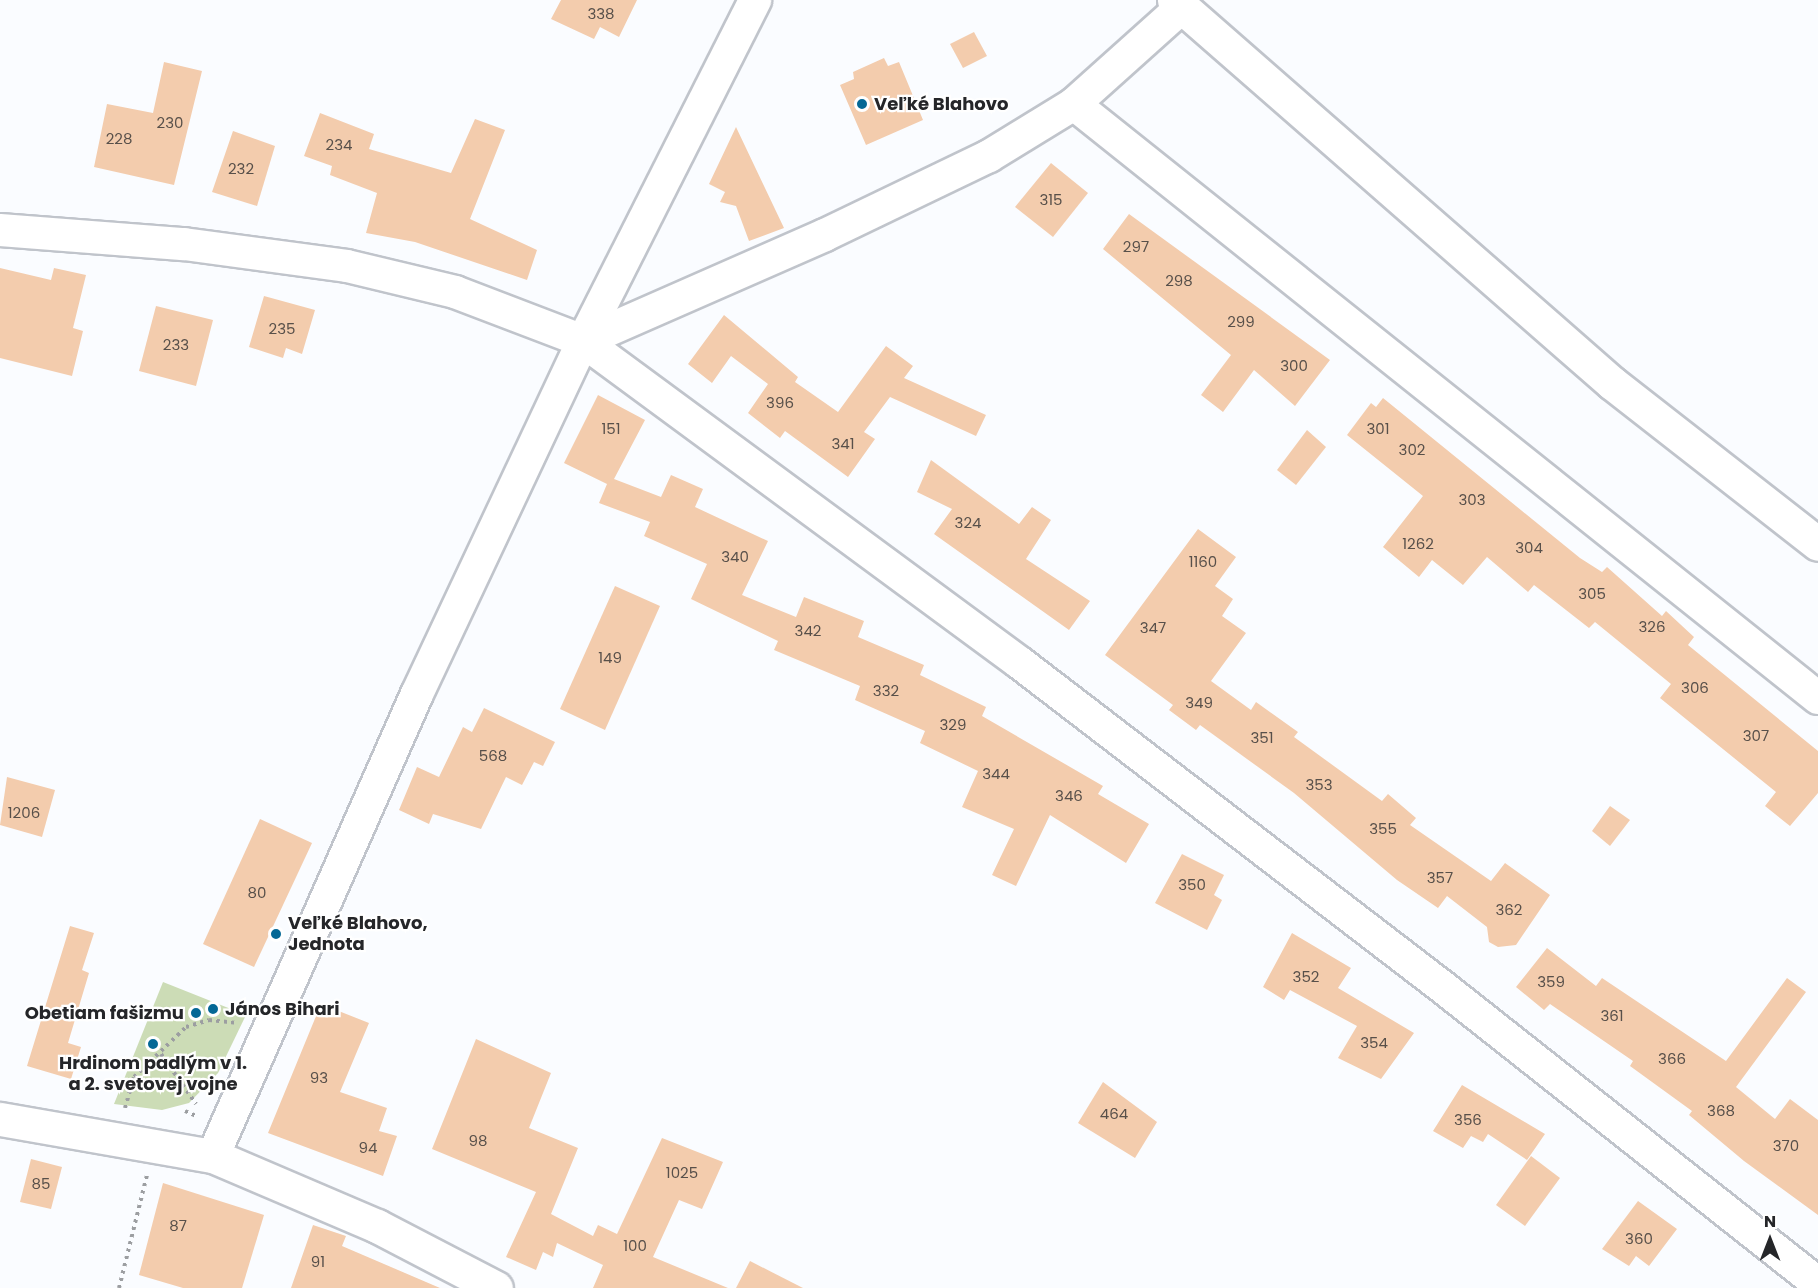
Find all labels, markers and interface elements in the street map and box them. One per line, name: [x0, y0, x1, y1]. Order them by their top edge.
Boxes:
house number: 338: [587, 5, 615, 23]
place label: Veľké Blahovo: [874, 93, 1009, 115]
marker: Veľké Blahovo: [855, 97, 869, 111]
house number: 230: [157, 114, 183, 132]
house number: 228: [106, 130, 132, 148]
house number: 234: [326, 136, 352, 154]
house number: 232: [228, 160, 254, 178]
house number: 315: [1039, 191, 1063, 209]
house number: 297: [1123, 238, 1149, 256]
house number: 298: [1165, 272, 1193, 290]
house number: 299: [1227, 313, 1255, 331]
house number: 235: [269, 320, 295, 338]
house number: 233: [163, 336, 189, 354]
house number: 300: [1280, 357, 1308, 375]
house number: 396: [766, 394, 794, 412]
house number: 151: [601, 420, 621, 438]
house number: 301: [1366, 420, 1390, 438]
house number: 341: [831, 435, 855, 453]
house number: 302: [1399, 441, 1425, 459]
house number: 303: [1458, 491, 1486, 509]
house number: 324: [955, 514, 981, 532]
house number: 1262: [1402, 535, 1434, 553]
house number: 304: [1515, 539, 1543, 557]
house number: 340: [721, 548, 749, 566]
house number: 1160: [1189, 553, 1217, 571]
house number: 305: [1578, 585, 1606, 603]
house number: 326: [1639, 618, 1665, 636]
house number: 347: [1140, 619, 1166, 637]
house number: 342: [795, 622, 821, 640]
house number: 149: [598, 649, 622, 667]
house number: 306: [1681, 679, 1709, 697]
house number: 332: [873, 682, 899, 700]
house number: 349: [1185, 694, 1213, 712]
house number: 329: [940, 716, 966, 734]
house number: 307: [1743, 727, 1769, 745]
house number: 351: [1250, 729, 1274, 747]
house number: 568: [479, 747, 507, 765]
house number: 344: [982, 765, 1010, 783]
house number: 353: [1305, 776, 1333, 794]
house number: 346: [1055, 787, 1083, 805]
house number: 1206: [8, 804, 40, 822]
house number: 355: [1369, 820, 1397, 838]
house number: 357: [1427, 869, 1453, 887]
house number: 350: [1178, 876, 1206, 894]
house number: 80: [248, 884, 266, 902]
house number: 362: [1496, 901, 1522, 919]
place label: Veľké Blahovo, Jednota: [288, 913, 428, 956]
marker: Veľké Blahovo, Jednota: [269, 927, 283, 941]
house number: 352: [1293, 968, 1319, 986]
house number: 359: [1537, 973, 1565, 991]
place label: János Bihari: [225, 998, 340, 1020]
place label: Obetiam fašizmu: [25, 1002, 184, 1024]
marker: János Bihari: [206, 1002, 220, 1016]
marker: Obetiam fašizmu: [189, 1006, 203, 1020]
house number: 361: [1600, 1007, 1624, 1025]
house number: 354: [1360, 1034, 1388, 1052]
marker: Hrdinom padlým v 1. a 2. svetovej vojne: [146, 1037, 160, 1051]
house number: 366: [1658, 1050, 1686, 1068]
place label: Hrdinom padlým v 1. a 2. svetovej vojne: [59, 1053, 247, 1096]
house number: 93: [310, 1069, 328, 1087]
house number: 368: [1707, 1102, 1735, 1120]
house number: 464: [1100, 1105, 1128, 1123]
house number: 356: [1454, 1111, 1482, 1129]
house number: 98: [469, 1132, 487, 1150]
house number: 370: [1773, 1137, 1799, 1155]
house number: 94: [359, 1139, 377, 1157]
house number: 1025: [666, 1164, 698, 1182]
house number: 85: [32, 1175, 50, 1193]
north arrow: [1740, 1210, 1800, 1270]
text: N: [1764, 1210, 1776, 1233]
house number: 87: [169, 1217, 187, 1235]
house number: 360: [1625, 1230, 1653, 1248]
house number: 100: [623, 1237, 647, 1255]
house number: 91: [311, 1253, 325, 1271]

